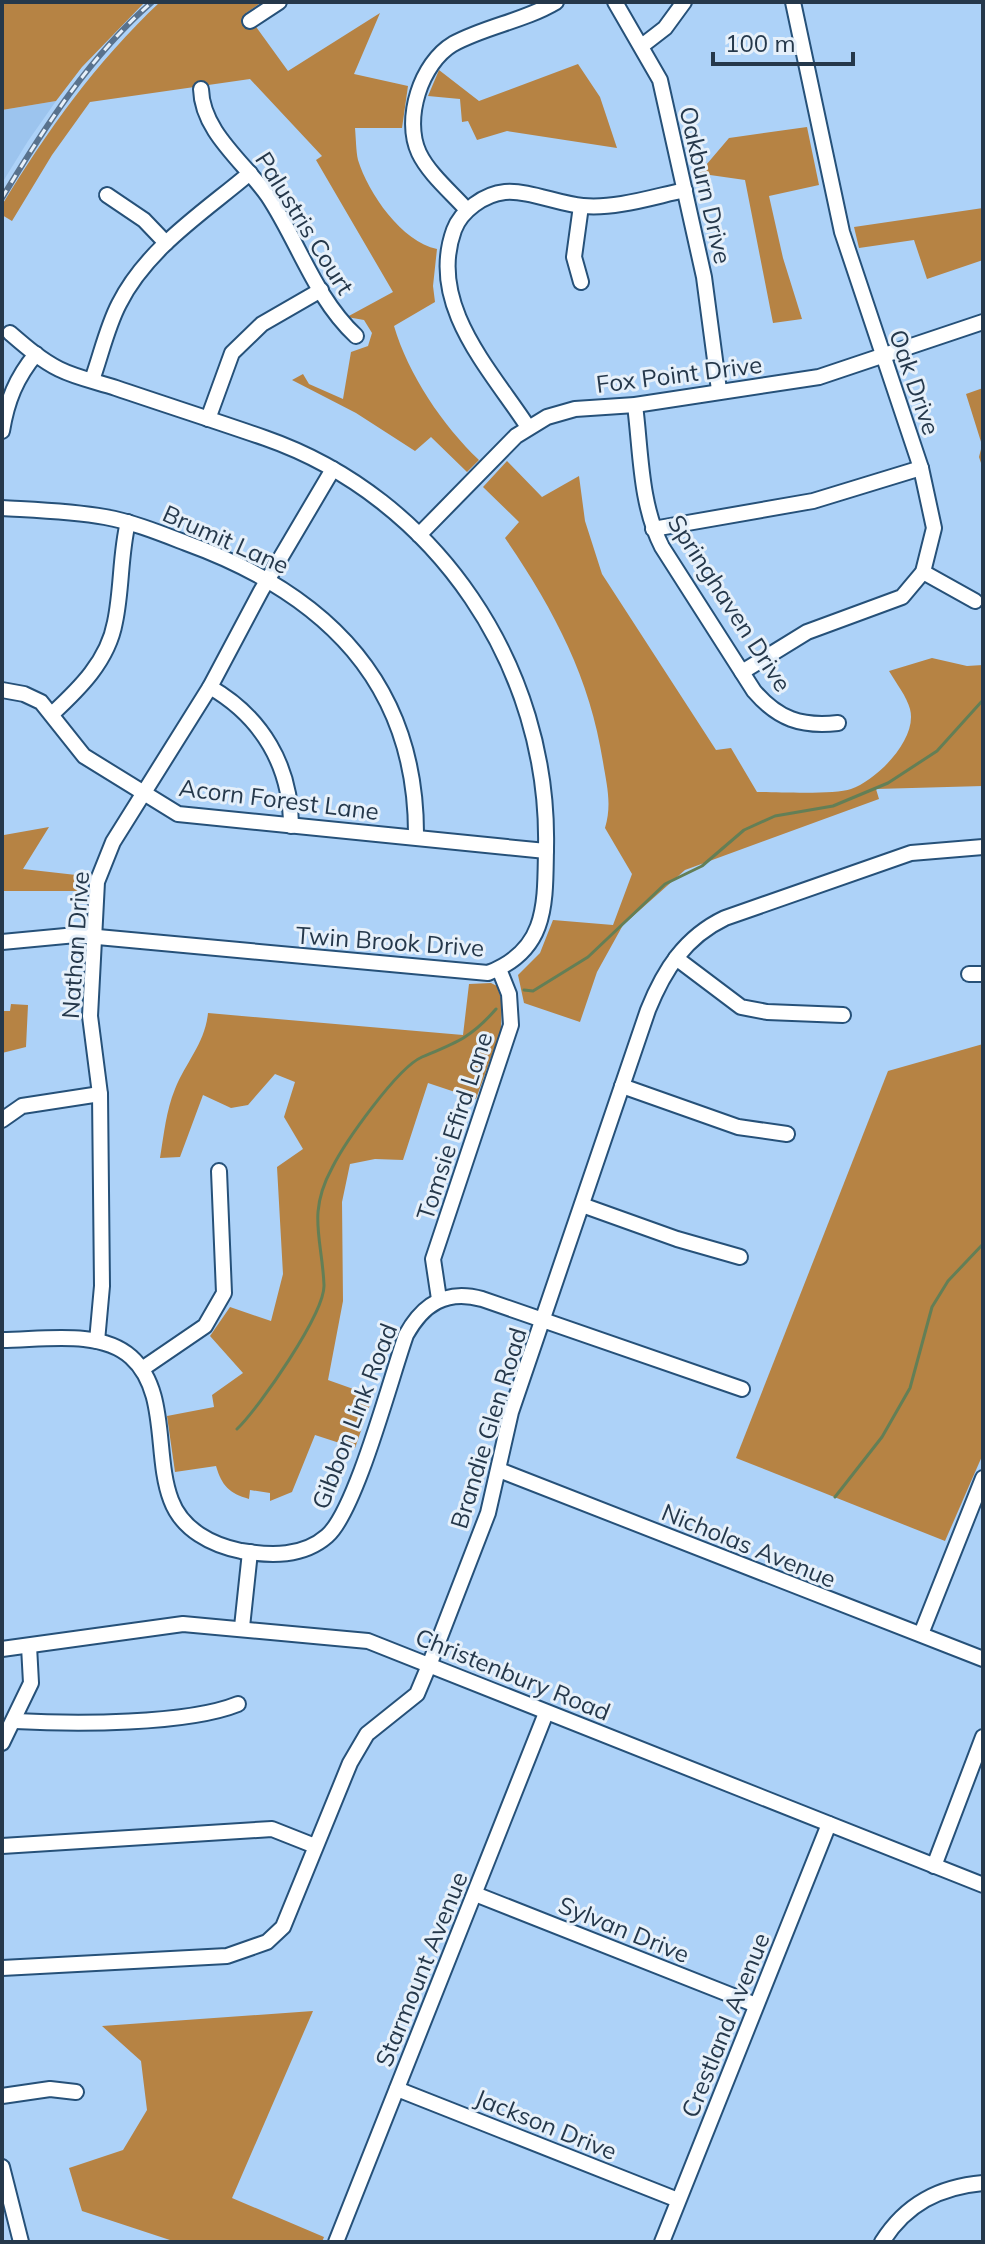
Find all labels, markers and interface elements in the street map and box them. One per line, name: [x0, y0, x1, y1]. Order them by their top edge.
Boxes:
scale bar: [713, 16, 853, 66]
text: 100 m: [725, 28, 796, 58]
street label: Oakburn Drive: [673, 103, 739, 267]
street label: Palustris Court: [249, 146, 361, 300]
street label: Oak Drive: [883, 325, 947, 439]
street label: Fox Point Drive: [594, 349, 764, 399]
street label: Brumit Lane: [158, 498, 294, 580]
street label: Springhaven Drive: [662, 509, 798, 697]
street label: Acorn Forest Lane: [177, 772, 381, 826]
street label: Nathan Drive: [55, 870, 95, 1020]
street label: Twin Brook Drive: [295, 919, 485, 963]
street label: Tomsie Efird Lane: [409, 1028, 499, 1224]
street label: Gibbon Link Road: [305, 1319, 403, 1513]
street label: Brandie Glen Road: [443, 1324, 533, 1532]
street label: Nicholas Avenue: [658, 1496, 840, 1594]
street label: Christenbury Road: [411, 1621, 615, 1727]
street label: Starmount Avenue: [368, 1867, 474, 2071]
street label: Sylvan Drive: [554, 1889, 694, 1969]
street label: Crestland Avenue: [674, 1928, 776, 2122]
street label: Jackson Drive: [471, 2082, 621, 2166]

